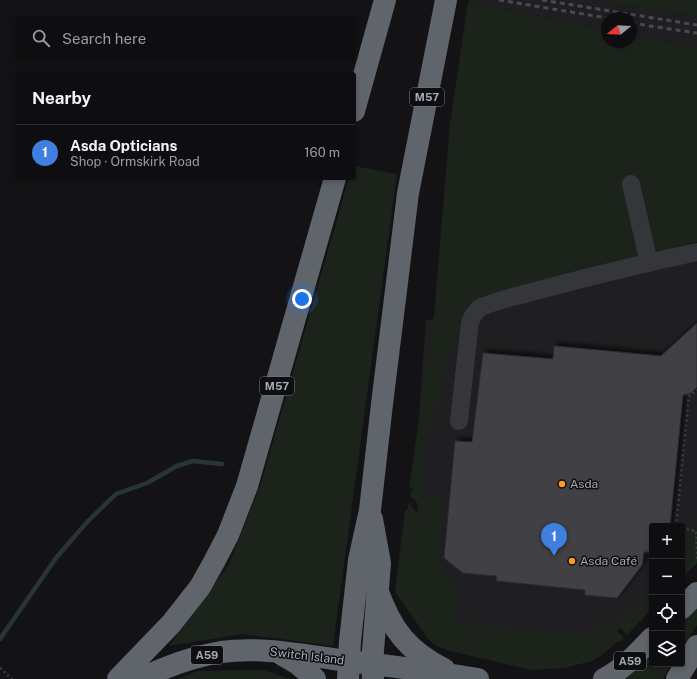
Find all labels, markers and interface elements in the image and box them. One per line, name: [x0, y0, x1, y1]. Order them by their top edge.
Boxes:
north arrow: [601, 12, 637, 48]
search box: [16, 16, 356, 60]
icon: search: [30, 27, 52, 49]
text: Search here: [62, 30, 146, 47]
text: Nearby: [32, 88, 91, 108]
road number: M57: [410, 88, 444, 106]
text: Asda Opticians: [70, 137, 177, 154]
text: 1: [42, 145, 48, 160]
text: 160 m: [304, 145, 340, 160]
text: Shop · Ormskirk Road: [70, 154, 200, 169]
your location: [292, 289, 312, 309]
road number: M57: [260, 377, 294, 395]
place label: Asda: [570, 477, 598, 491]
marker: Asda: [557, 479, 567, 489]
pin: 1: [541, 523, 567, 556]
map controls: [649, 523, 685, 667]
button: +: [649, 523, 685, 559]
place label: Asda Café: [580, 554, 637, 568]
marker: Asda Café: [567, 556, 577, 566]
button: −: [649, 559, 685, 595]
button: locate: [649, 595, 685, 631]
button: layers: [649, 631, 685, 667]
street label: Switch Island: [269, 644, 345, 668]
road number: A59: [191, 646, 223, 664]
road number: A59: [614, 652, 646, 670]

